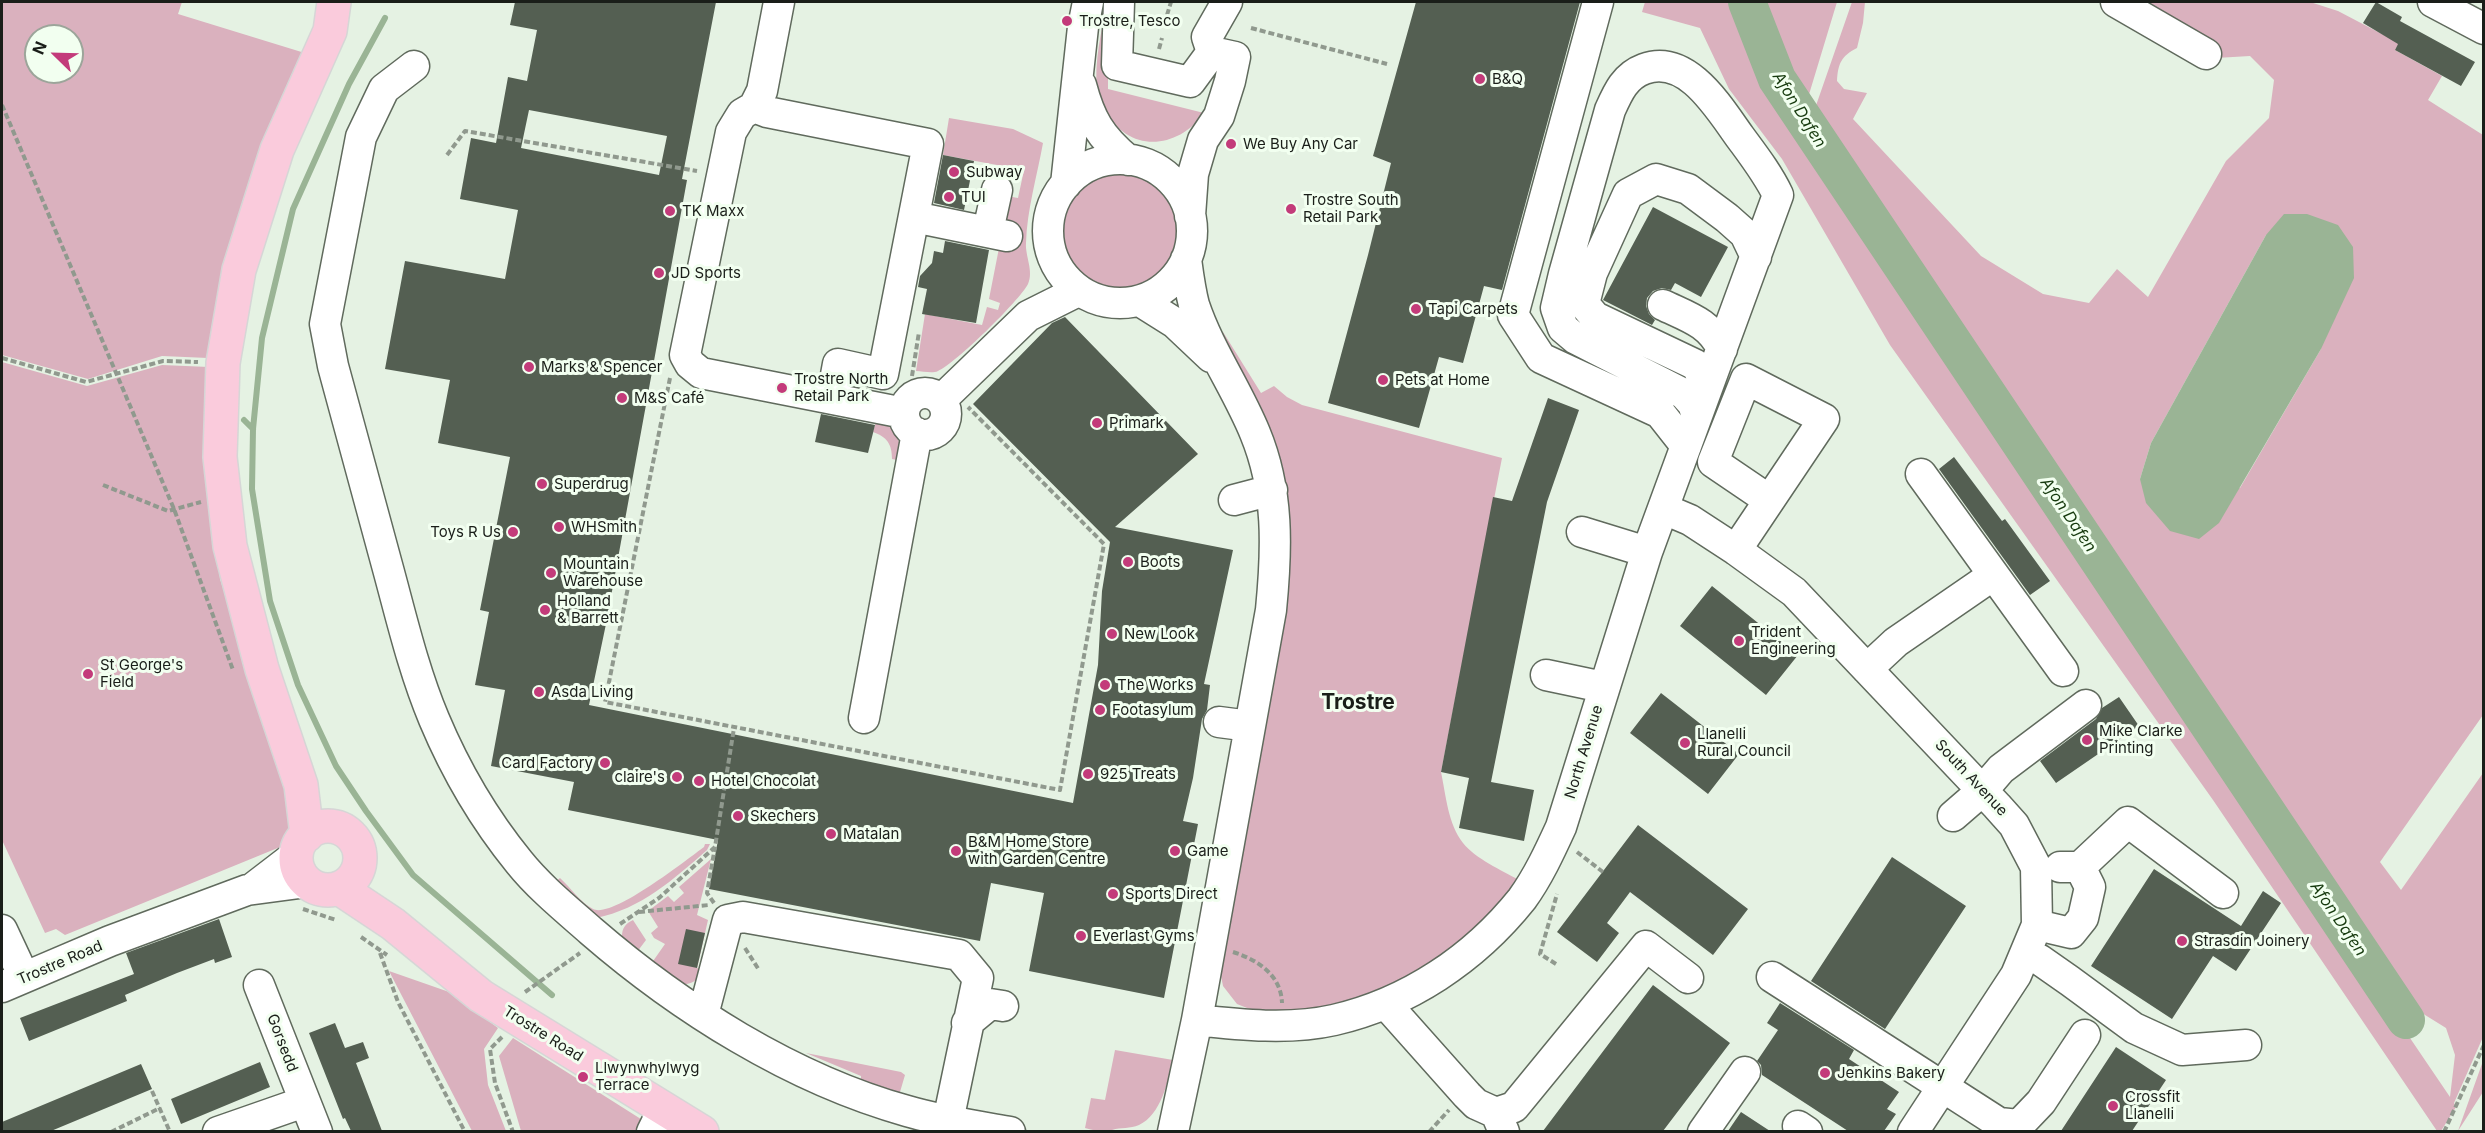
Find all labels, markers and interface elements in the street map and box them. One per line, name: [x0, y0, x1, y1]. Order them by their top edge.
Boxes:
place label: Trostre, Tesco: [1079, 12, 1180, 30]
marker: Trostre, Tesco: [1060, 14, 1074, 28]
north arrow: [24, 24, 84, 84]
text: N: [28, 38, 51, 57]
water label: Afon Dafen: [1768, 69, 1830, 151]
place label: B&Q: [1492, 70, 1523, 88]
marker: B&Q: [1473, 72, 1487, 86]
place label: We Buy Any Car: [1243, 135, 1358, 153]
marker: We Buy Any Car: [1224, 137, 1238, 151]
place label: Subway: [966, 163, 1022, 181]
marker: Subway: [947, 165, 961, 179]
place label: TUI: [961, 188, 986, 206]
marker: TUI: [942, 190, 956, 204]
place label: Trostre South Retail Park: [1303, 191, 1399, 226]
place label: TK Maxx: [682, 202, 744, 220]
marker: Trostre South Retail Park: [1284, 202, 1298, 216]
marker: TK Maxx: [663, 204, 677, 218]
place label: JD Sports: [671, 264, 741, 282]
marker: JD Sports: [652, 266, 666, 280]
place label: Tapi Carpets: [1428, 300, 1518, 318]
marker: Tapi Carpets: [1409, 302, 1423, 316]
place label: Marks & Spencer: [541, 358, 662, 376]
marker: Marks & Spencer: [522, 360, 536, 374]
place label: Trostre North Retail Park: [794, 370, 888, 405]
place label: Pets at Home: [1395, 371, 1490, 389]
marker: Pets at Home: [1376, 373, 1390, 387]
marker: Trostre North Retail Park: [775, 381, 789, 395]
place label: M&S Café: [634, 389, 704, 407]
marker: M&S Café: [615, 391, 629, 405]
place label: Primark: [1109, 414, 1164, 432]
marker: Primark: [1090, 416, 1104, 430]
water label: Afon Dafen: [2036, 474, 2100, 556]
place label: Superdrug: [554, 475, 629, 493]
marker: Superdrug: [535, 477, 549, 491]
place label: WHSmith: [571, 518, 637, 536]
marker: WHSmith: [552, 520, 566, 534]
place label: Toys R Us: [430, 523, 501, 541]
marker: Toys R Us: [506, 525, 520, 539]
place label: Boots: [1140, 553, 1180, 571]
place label: Mountain Warehouse: [563, 555, 643, 590]
marker: Boots: [1121, 555, 1135, 569]
marker: Mountain Warehouse: [544, 566, 558, 580]
place label: Holland & Barrett: [557, 592, 619, 627]
marker: Holland & Barrett: [538, 603, 552, 617]
place label: Trident Engineering: [1751, 623, 1836, 658]
place label: New Look: [1124, 625, 1195, 643]
marker: New Look: [1105, 627, 1119, 641]
marker: Trident Engineering: [1732, 634, 1746, 648]
place label: St George's Field: [100, 656, 183, 691]
marker: St George's Field: [81, 667, 95, 681]
place label: The Works: [1117, 676, 1194, 694]
marker: The Works: [1098, 678, 1112, 692]
place label: Asda Living: [551, 683, 633, 701]
marker: Asda Living: [532, 685, 546, 699]
district label: Trostre: [1321, 690, 1395, 716]
place label: Footasylum: [1112, 701, 1194, 719]
marker: Footasylum: [1093, 703, 1107, 717]
street label: North Avenue: [1561, 703, 1607, 801]
place label: Mike Clarke Printing: [2099, 722, 2183, 757]
place label: Llanelli Rural Council: [1697, 725, 1791, 760]
marker: Mike Clarke Printing: [2080, 733, 2094, 747]
marker: Llanelli Rural Council: [1678, 736, 1692, 750]
street label: South Avenue: [1931, 736, 2011, 820]
place label: Card Factory: [501, 754, 593, 772]
marker: Card Factory: [598, 756, 612, 770]
place label: 925 Treats: [1100, 765, 1176, 783]
marker: 925 Treats: [1081, 767, 1095, 781]
place label: claire's: [614, 768, 665, 786]
marker: claire's: [670, 770, 684, 784]
place label: Hotel Chocolat: [711, 772, 816, 790]
marker: Hotel Chocolat: [692, 774, 706, 788]
place label: Skechers: [750, 807, 816, 825]
marker: Skechers: [731, 809, 745, 823]
place label: Matalan: [843, 825, 899, 843]
marker: Matalan: [824, 827, 838, 841]
place label: B&M Home Store with Garden Centre: [968, 833, 1106, 868]
place label: Game: [1187, 842, 1228, 860]
marker: B&M Home Store with Garden Centre: [949, 844, 963, 858]
marker: Game: [1168, 844, 1182, 858]
water label: Afon Dafen: [2306, 878, 2370, 960]
place label: Sports Direct: [1125, 885, 1218, 903]
marker: Sports Direct: [1106, 887, 1120, 901]
place label: Everlast Gyms: [1093, 927, 1195, 945]
marker: Everlast Gyms: [1074, 929, 1088, 943]
place label: Strasdin Joinery: [2194, 932, 2310, 950]
marker: Strasdin Joinery: [2175, 934, 2189, 948]
street label: Trostre Road: [15, 937, 105, 989]
street label: Trostre Road: [500, 1002, 586, 1066]
street label: Gorsedd: [263, 1011, 301, 1075]
place label: Llwynwhylwyg Terrace: [595, 1059, 699, 1094]
place label: Jenkins Bakery: [1837, 1064, 1945, 1082]
marker: Jenkins Bakery: [1818, 1066, 1832, 1080]
marker: Llwynwhylwyg Terrace: [576, 1070, 590, 1084]
place label: Crossfit Llanelli: [2125, 1088, 2180, 1123]
marker: Crossfit Llanelli: [2106, 1099, 2120, 1113]

